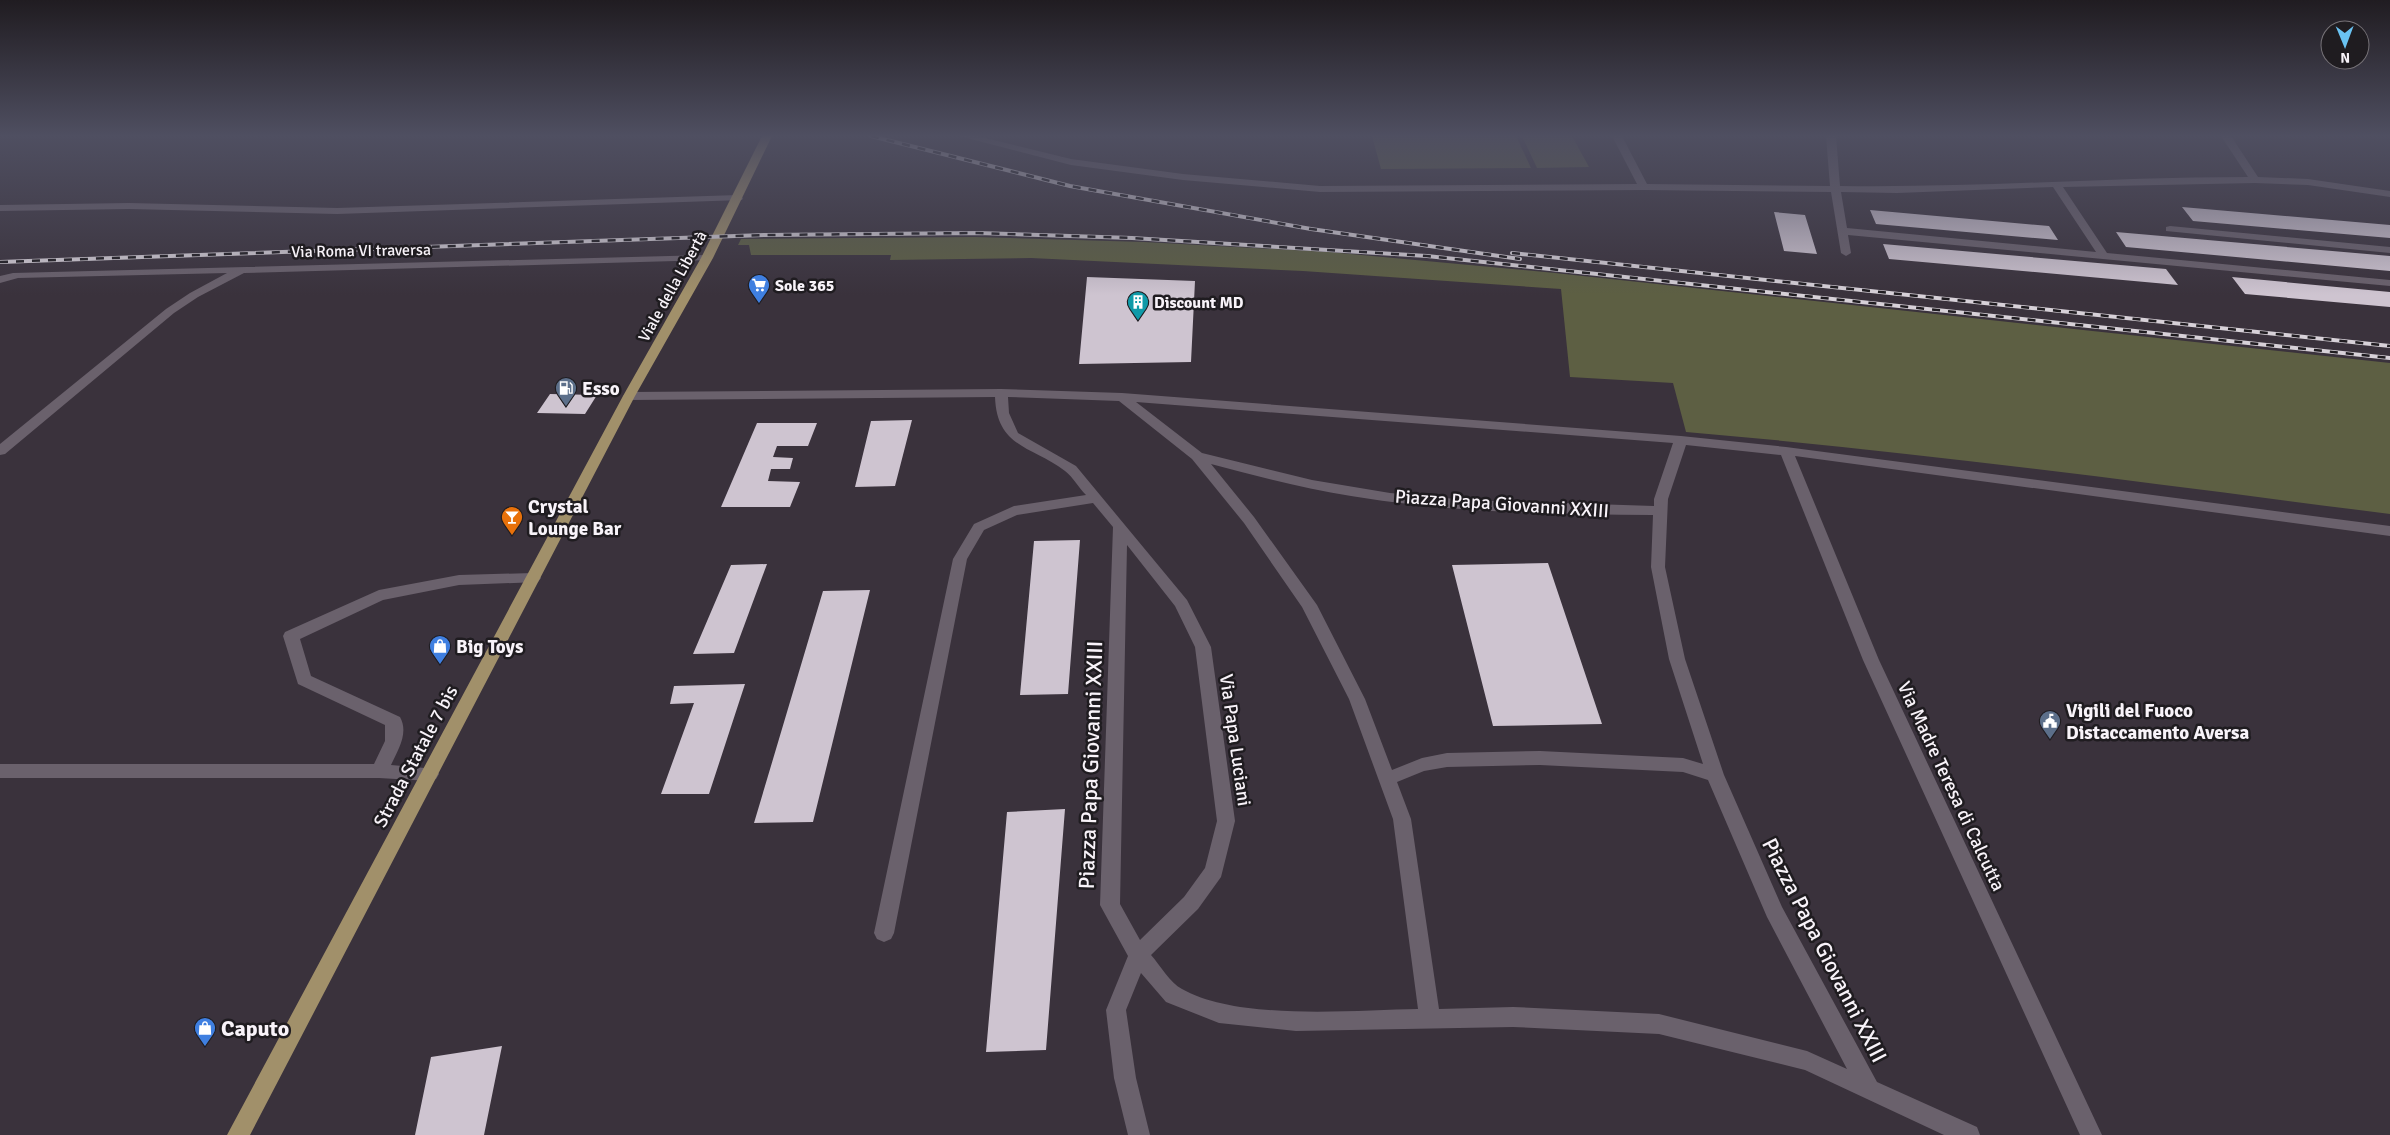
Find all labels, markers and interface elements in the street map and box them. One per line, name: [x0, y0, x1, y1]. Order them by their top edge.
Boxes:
north arrow: [2320, 20, 2370, 70]
text: N: [2340, 49, 2350, 66]
street label: Viale della Libertà: [634, 227, 712, 345]
street label: Via Roma VI traversa: [291, 240, 431, 262]
supermarket icon: Sole 365: [747, 273, 771, 304]
place label: Sole 365: [775, 276, 835, 296]
building icon: Discount MD: [1126, 290, 1150, 321]
place label: Discount MD: [1154, 293, 1244, 313]
fuel station icon: Esso: [554, 376, 578, 407]
place label: Esso: [582, 377, 620, 401]
street label: Piazza Papa Giovanni XXIII: [1394, 485, 1610, 523]
place label: Crystal Lounge Bar: [528, 495, 622, 541]
bar icon: Crystal Lounge Bar: [500, 505, 524, 536]
shop icon: Big Toys: [428, 634, 452, 665]
place label: Big Toys: [456, 635, 523, 659]
street label: Piazza Papa Giovanni XXIII: [1073, 640, 1108, 890]
street label: Via Papa Luciani: [1214, 673, 1256, 808]
street label: Via Madre Teresa di Calcutta: [1892, 678, 2010, 895]
street label: Strada Statale 7 bis: [368, 681, 463, 832]
place label: Vigili del Fuoco Distaccamento Aversa: [2066, 699, 2250, 745]
public building icon: Vigili del Fuoco Distaccamento Aversa: [2038, 709, 2062, 740]
street label: Piazza Papa Giovanni XXIII: [1756, 833, 1893, 1067]
place label: Caputo: [221, 1015, 289, 1042]
shop icon: Caputo: [193, 1016, 217, 1047]

